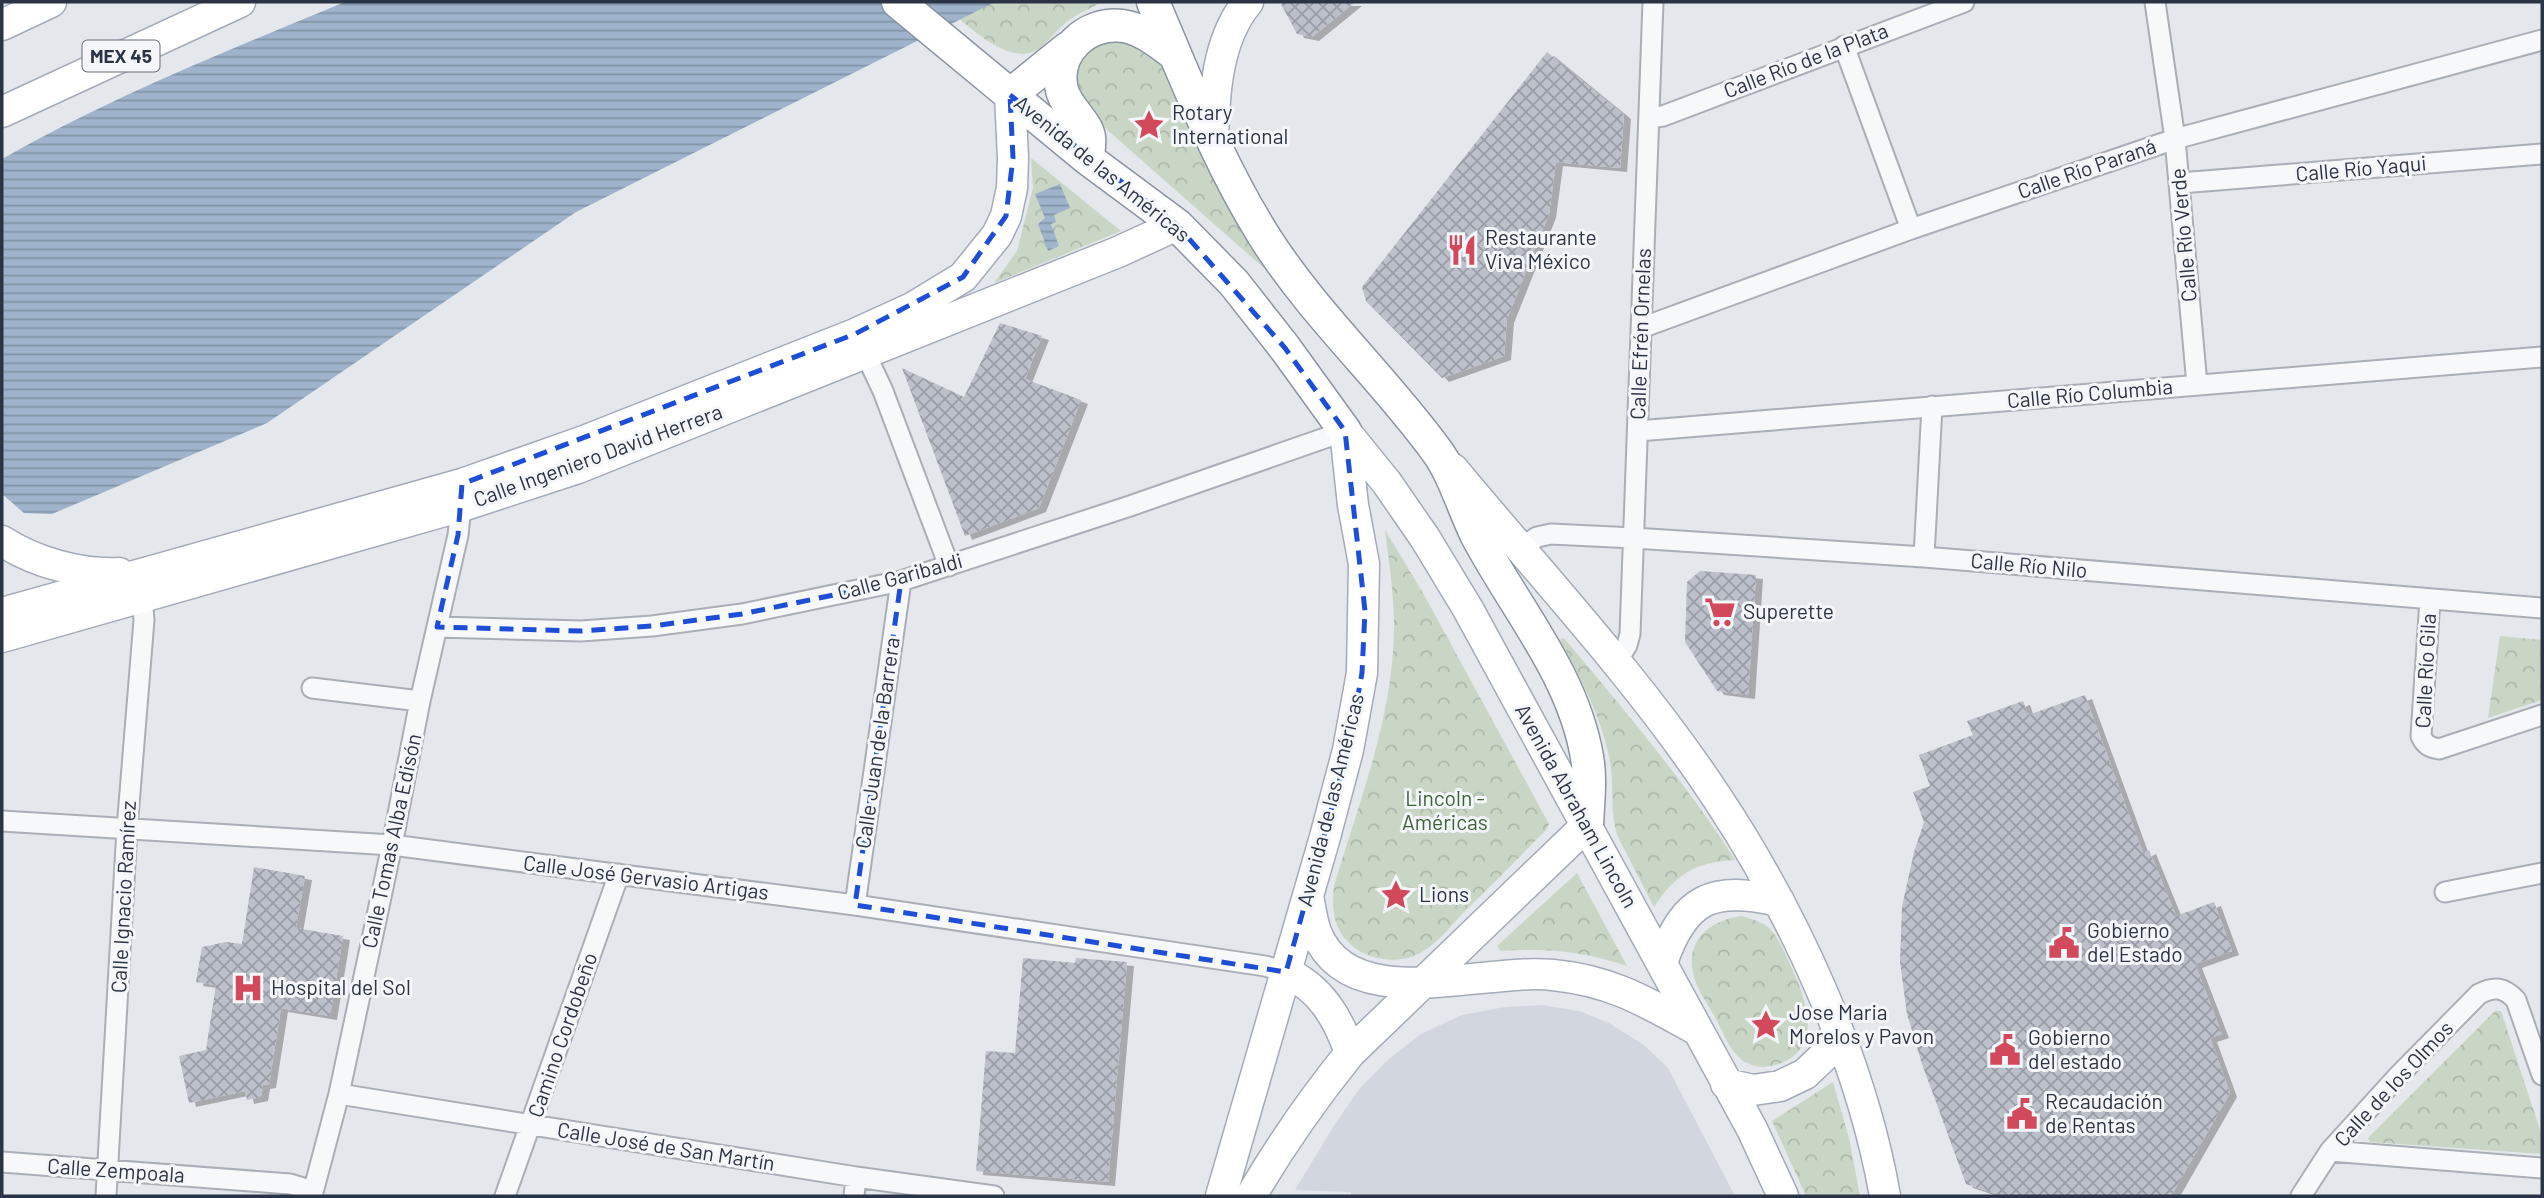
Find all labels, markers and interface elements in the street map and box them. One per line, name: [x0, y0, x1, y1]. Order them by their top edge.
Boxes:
street label: Calle Río de la Plata: [1720, 17, 1891, 102]
road number: MEX 45: [82, 40, 160, 72]
street label: Avenida de las Américas: [1010, 89, 1196, 246]
place label: Rotary International: [1172, 99, 1288, 148]
place icon: Rotary International: [1132, 108, 1166, 142]
street label: Calle Río Paraná: [2014, 132, 2159, 203]
street label: Calle Río Yaqui: [2294, 149, 2427, 186]
street label: Calle Río Verde: [2164, 167, 2201, 303]
place label: Restaurante Viva México: [1485, 224, 1597, 273]
restaurant icon: Restaurante Viva México: [1445, 233, 1479, 267]
street label: Calle Efrén Ornelas: [1624, 248, 1655, 420]
street label: Calle Río Columbia: [2006, 373, 2174, 412]
street label: Calle Ingeniero David Herrera: [470, 398, 725, 511]
street label: Calle Garibaldi: [834, 547, 965, 604]
street label: Calle Río Nilo: [1970, 547, 2089, 582]
supermarket icon: Superette: [1703, 595, 1737, 629]
place label: Superette: [1743, 598, 1834, 623]
street label: Calle Río Gila: [2409, 613, 2440, 729]
street label: Calle Juan de la Barrera: [849, 636, 904, 850]
street label: Avenida de las Américas: [1291, 691, 1368, 909]
street label: Avenida Abraham Lincoln: [1511, 699, 1644, 912]
street label: Calle Tomas Alba Edisón: [356, 731, 426, 950]
park label: Lincoln - Américas: [1402, 785, 1488, 834]
street label: Calle Ignacio Ramírez: [105, 800, 140, 994]
street label: Calle José Gervasio Artigas: [522, 849, 770, 904]
place icon: Lions: [1379, 878, 1413, 912]
place label: Lions: [1419, 881, 1469, 906]
place label: Gobierno del Estado: [2087, 917, 2183, 966]
public building icon: Gobierno del Estado: [2047, 926, 2081, 960]
street label: Camino Cordobeño: [522, 949, 602, 1120]
hospital icon: Hospital del Sol: [231, 971, 265, 1005]
place label: Hospital del Sol: [271, 974, 411, 999]
place label: Jose Maria Morelos y Pavon: [1789, 999, 1934, 1048]
place icon: Jose Maria Morelos y Pavon: [1749, 1008, 1783, 1042]
street label: Calle de los Olmos: [2328, 1015, 2457, 1151]
place label: Gobierno del estado: [2028, 1024, 2122, 1073]
public building icon: Gobierno del estado: [1988, 1033, 2022, 1067]
place label: Recaudación de Rentas: [2045, 1088, 2163, 1137]
public building icon: Recaudación de Rentas: [2005, 1097, 2039, 1131]
street label: Calle José de San Martín: [556, 1116, 777, 1175]
street label: Calle Zempoala: [47, 1152, 186, 1187]

